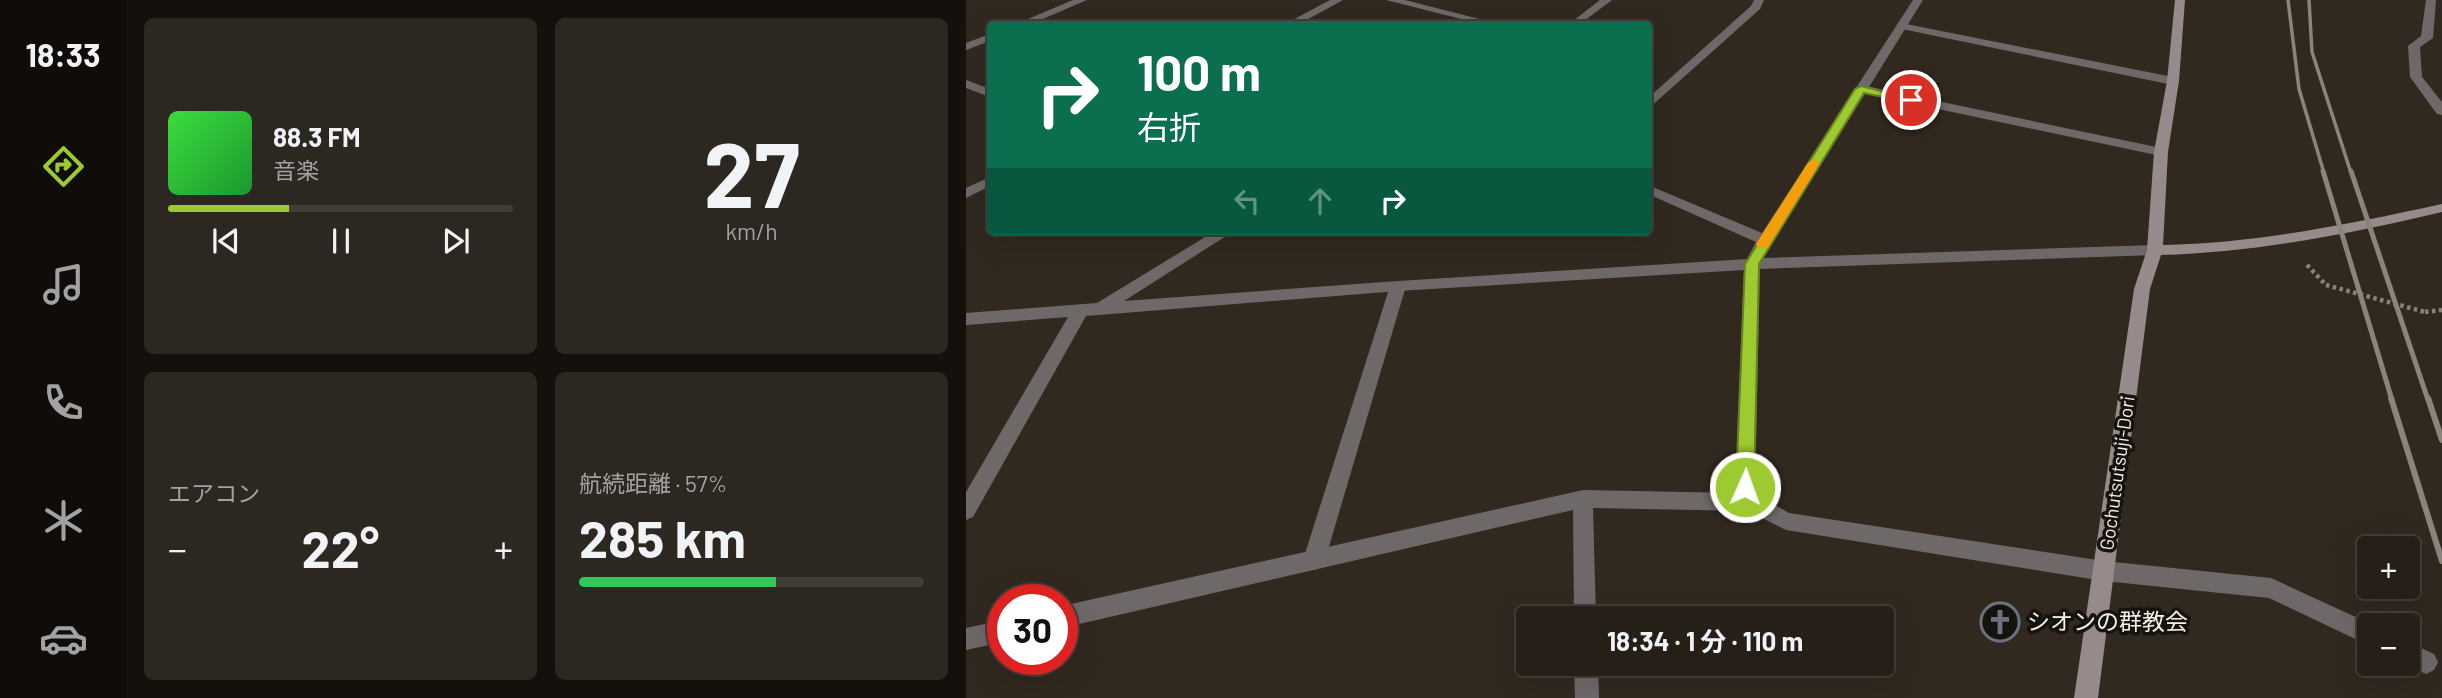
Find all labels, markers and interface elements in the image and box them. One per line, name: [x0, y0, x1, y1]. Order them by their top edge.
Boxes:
text: 18:33: [26, 35, 100, 73]
text: 100 m: [1137, 42, 1261, 101]
icon: right: [1022, 49, 1113, 140]
pin: [1881, 70, 1941, 130]
icon: arrive: [1892, 81, 1930, 119]
text: 右折: [1137, 107, 1201, 145]
text: 27: [703, 117, 800, 226]
text: 88.3 FM: [273, 121, 361, 152]
icon: directions: [39, 142, 88, 191]
text: 音楽: [273, 156, 319, 184]
icon: left: [1228, 182, 1266, 220]
icon: ahead: [1301, 182, 1339, 220]
icon: right: [1374, 182, 1412, 220]
text: km/h: [725, 217, 778, 245]
icon: previous: [207, 222, 245, 260]
icon: pause: [322, 222, 360, 260]
icon: next: [437, 222, 475, 260]
icon: music: [39, 260, 88, 309]
icon: phone: [39, 378, 88, 427]
street label: Gochutsutsuji-Dori: [2094, 394, 2139, 552]
position arrow: [1708, 450, 1782, 524]
text: 航続距離 · 57%: [579, 469, 727, 497]
text: エアコン: [168, 479, 260, 507]
icon: climate: [39, 496, 88, 545]
text: 285 km: [579, 506, 746, 568]
text: 22°: [302, 516, 379, 578]
text: −: [168, 525, 187, 571]
text: +: [494, 525, 513, 571]
map controls: [2357, 536, 2420, 676]
button: +: [2357, 536, 2420, 599]
speed limit sign: 30: [987, 584, 1078, 675]
church icon: シオンの群教会: [1979, 601, 2021, 643]
place label: シオンの群教会: [2027, 607, 2188, 635]
button: −: [2357, 613, 2420, 676]
icon: car: [39, 614, 88, 663]
text: 18:34 · 1 分 · 110 m: [1607, 625, 1803, 656]

